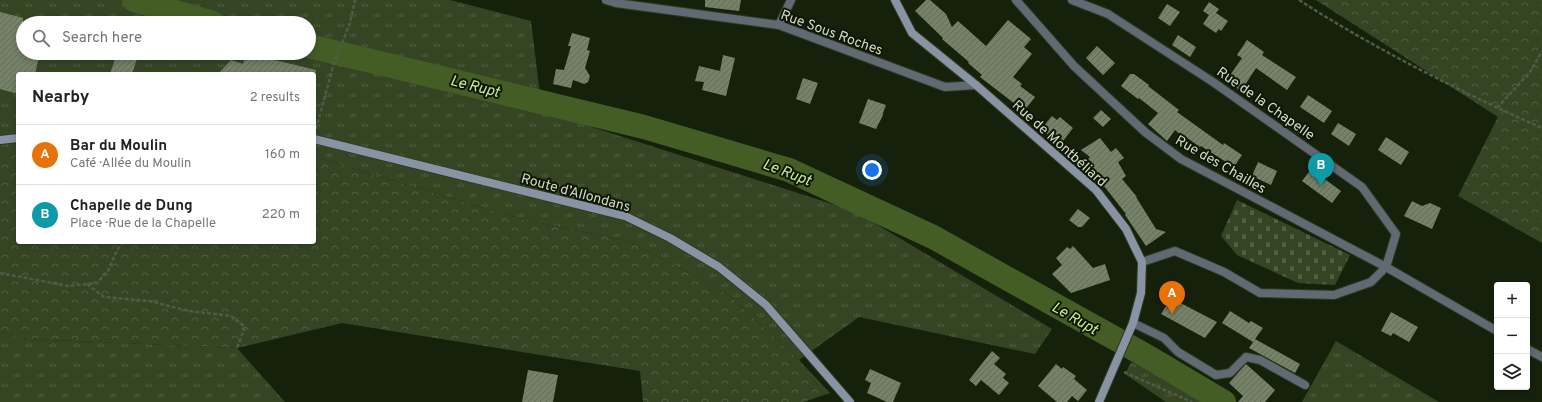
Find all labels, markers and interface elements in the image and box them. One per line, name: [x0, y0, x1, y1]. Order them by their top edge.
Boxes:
street label: Rue Sous Roches: [778, 7, 885, 60]
search box: [16, 16, 316, 60]
icon: search: [30, 27, 52, 49]
text: Search here: [62, 29, 142, 48]
street label: Rue de la Chapelle: [1213, 64, 1317, 144]
water label: Le Rupt: [448, 72, 502, 103]
text: Nearby: [32, 87, 89, 109]
text: 2 results: [250, 90, 300, 106]
street label: Rue de Montbéliard: [1008, 97, 1110, 191]
street label: Rue des Chailles: [1172, 132, 1269, 198]
text: Bar du Moulin: [70, 137, 167, 156]
text: A: [40, 147, 50, 163]
text: 160 m: [265, 147, 300, 163]
pin: B: [1308, 153, 1334, 186]
text: Café · Allée du Moulin: [70, 156, 191, 172]
water label: Le Rupt: [760, 156, 814, 191]
your location: [862, 160, 882, 180]
street label: Route d’Allondans: [519, 171, 632, 216]
text: Chapelle de Dung: [70, 197, 193, 216]
text: B: [41, 207, 49, 223]
text: 220 m: [262, 207, 300, 223]
text: Place · Rue de la Chapelle: [70, 216, 216, 232]
pin: A: [1159, 281, 1185, 314]
map controls: [1494, 282, 1530, 390]
button: +: [1494, 282, 1530, 318]
water label: Le Rupt: [1048, 299, 1101, 340]
button: −: [1494, 318, 1530, 354]
button: layers: [1494, 354, 1530, 390]

